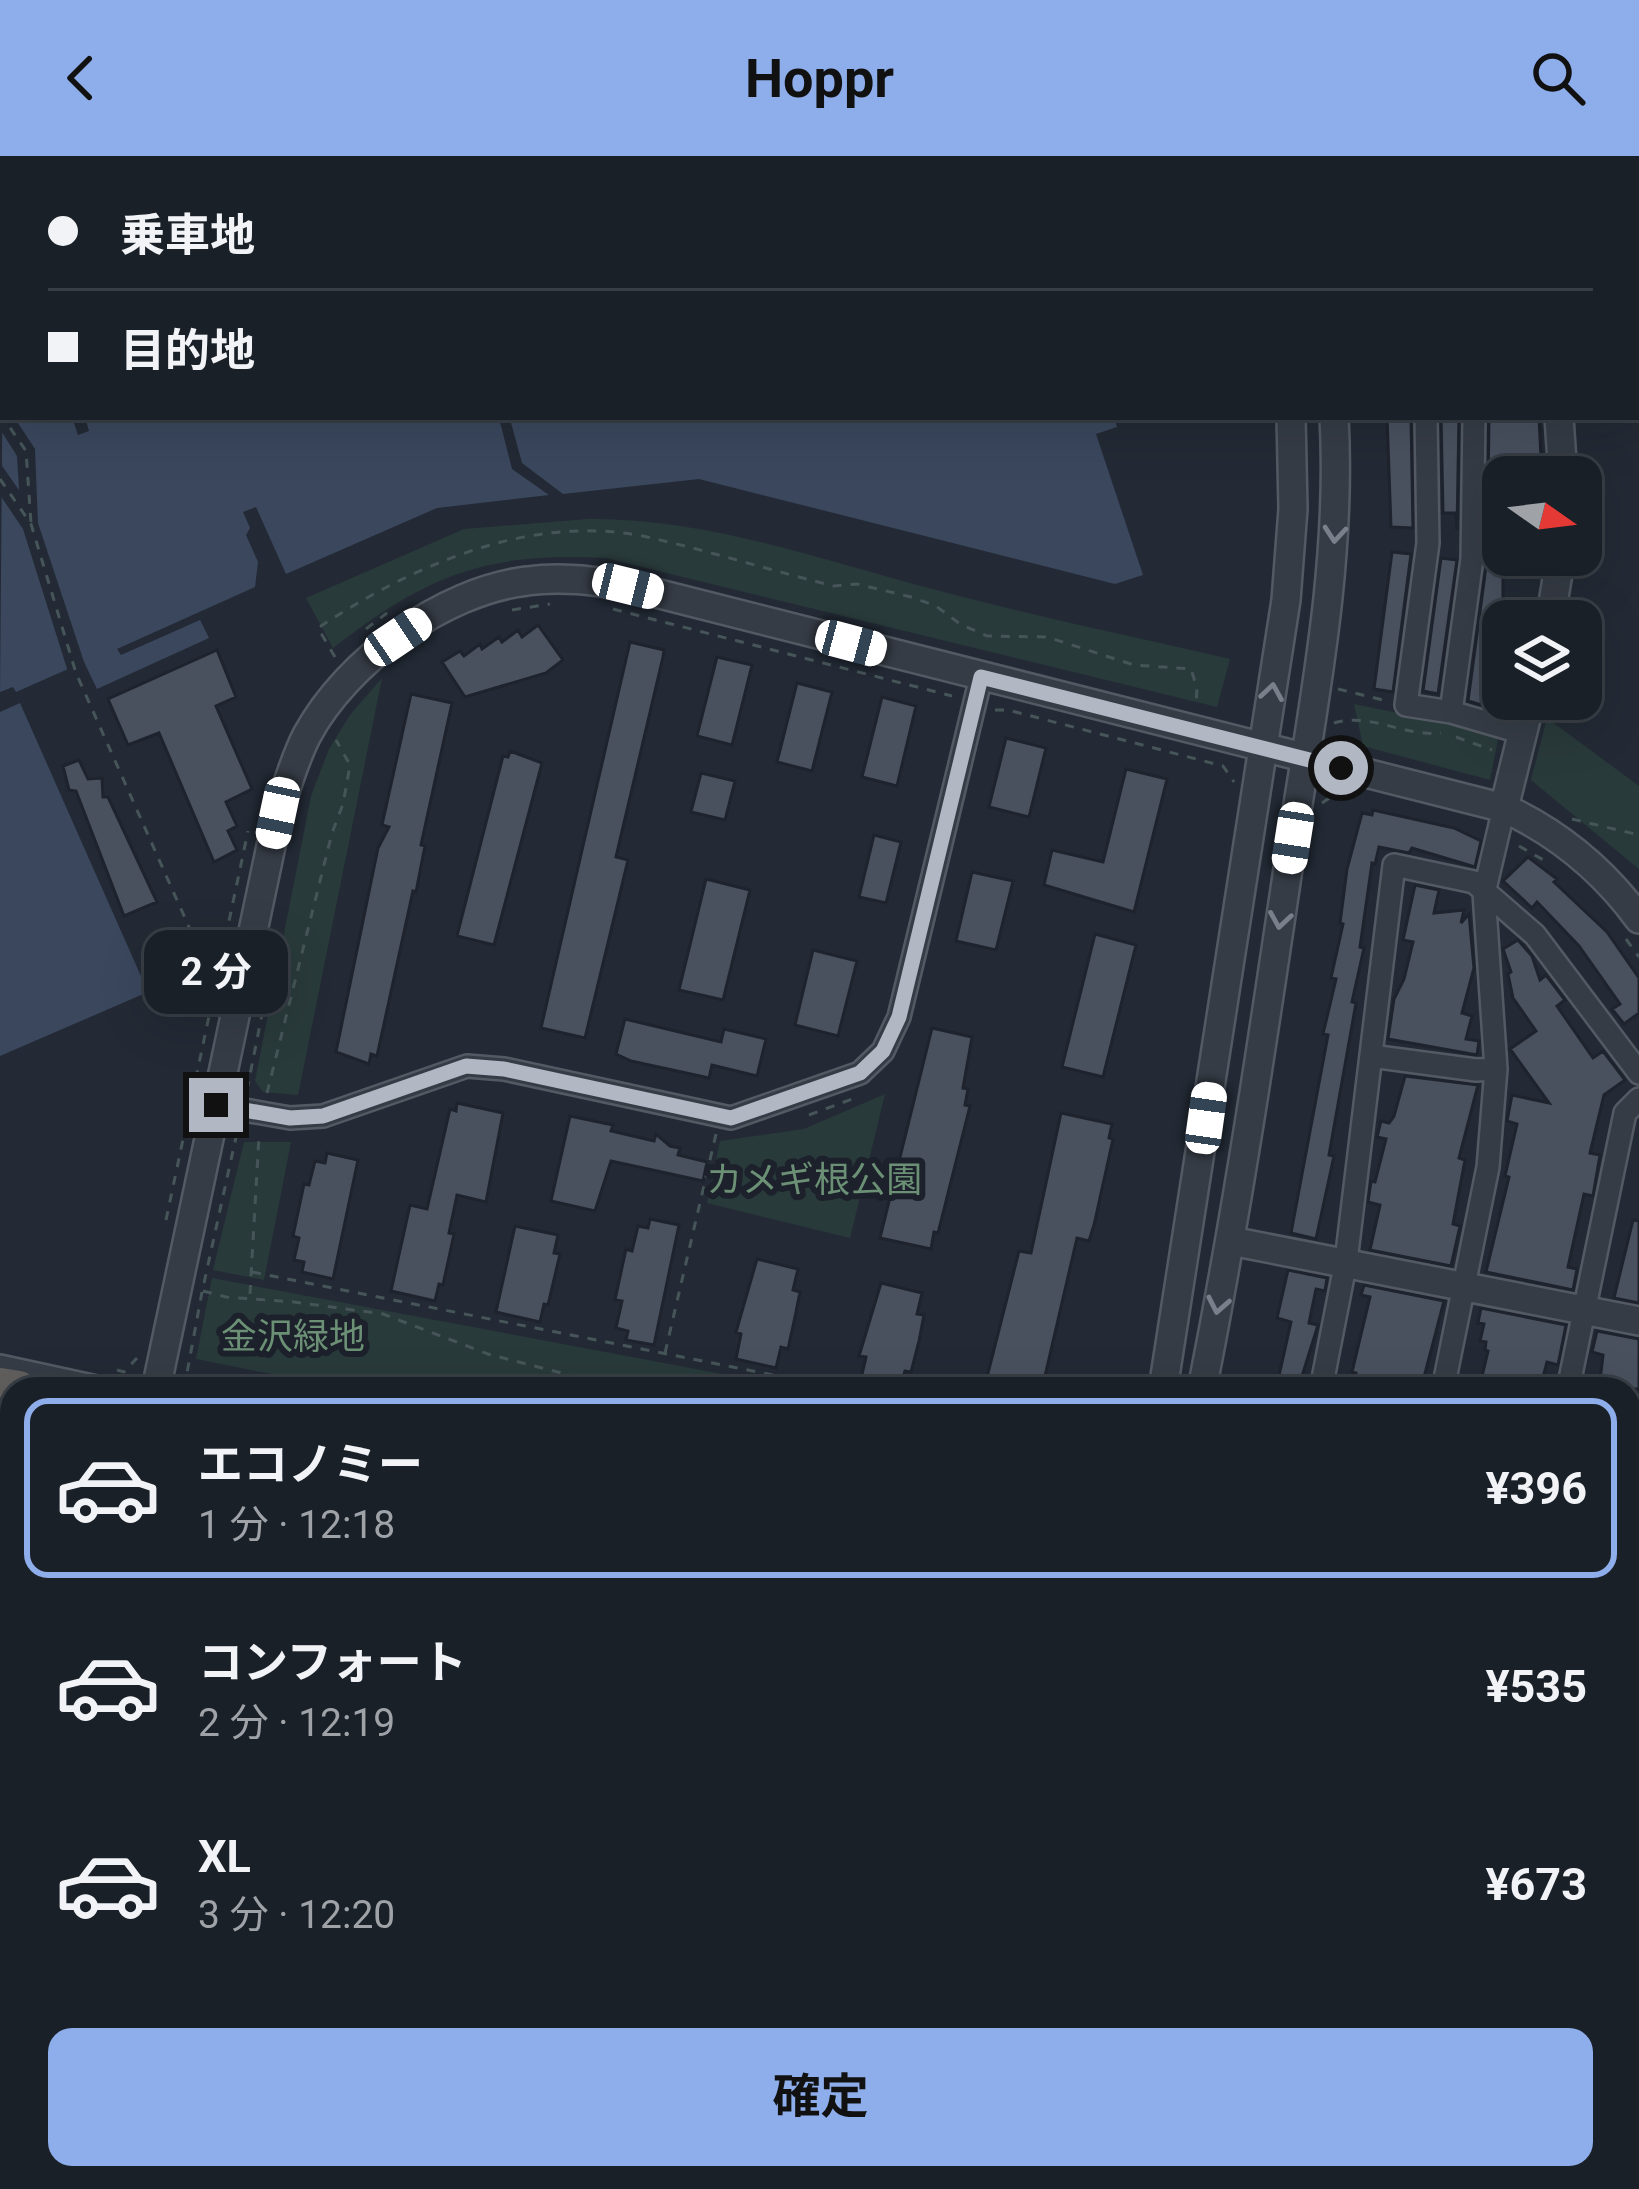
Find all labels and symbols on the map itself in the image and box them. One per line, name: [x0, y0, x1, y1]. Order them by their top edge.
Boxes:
north arrow: [1482, 456, 1602, 576]
one-way arrow: [1322, 525, 1348, 544]
car: [589, 560, 667, 612]
car: [358, 602, 438, 672]
car: [812, 616, 890, 670]
one-way arrow: [1258, 683, 1284, 702]
route start: [1314, 741, 1368, 795]
car: [253, 774, 303, 852]
car: [1270, 800, 1316, 876]
one-way arrow: [1269, 910, 1294, 930]
callout: 2 分: [144, 931, 288, 1015]
route end: [189, 1078, 243, 1132]
car: [1183, 1080, 1229, 1156]
park label: カメギ根公園: [706, 1159, 922, 1201]
one-way arrow: [1206, 1295, 1232, 1315]
park label: 金沢緑地: [221, 1316, 365, 1358]

